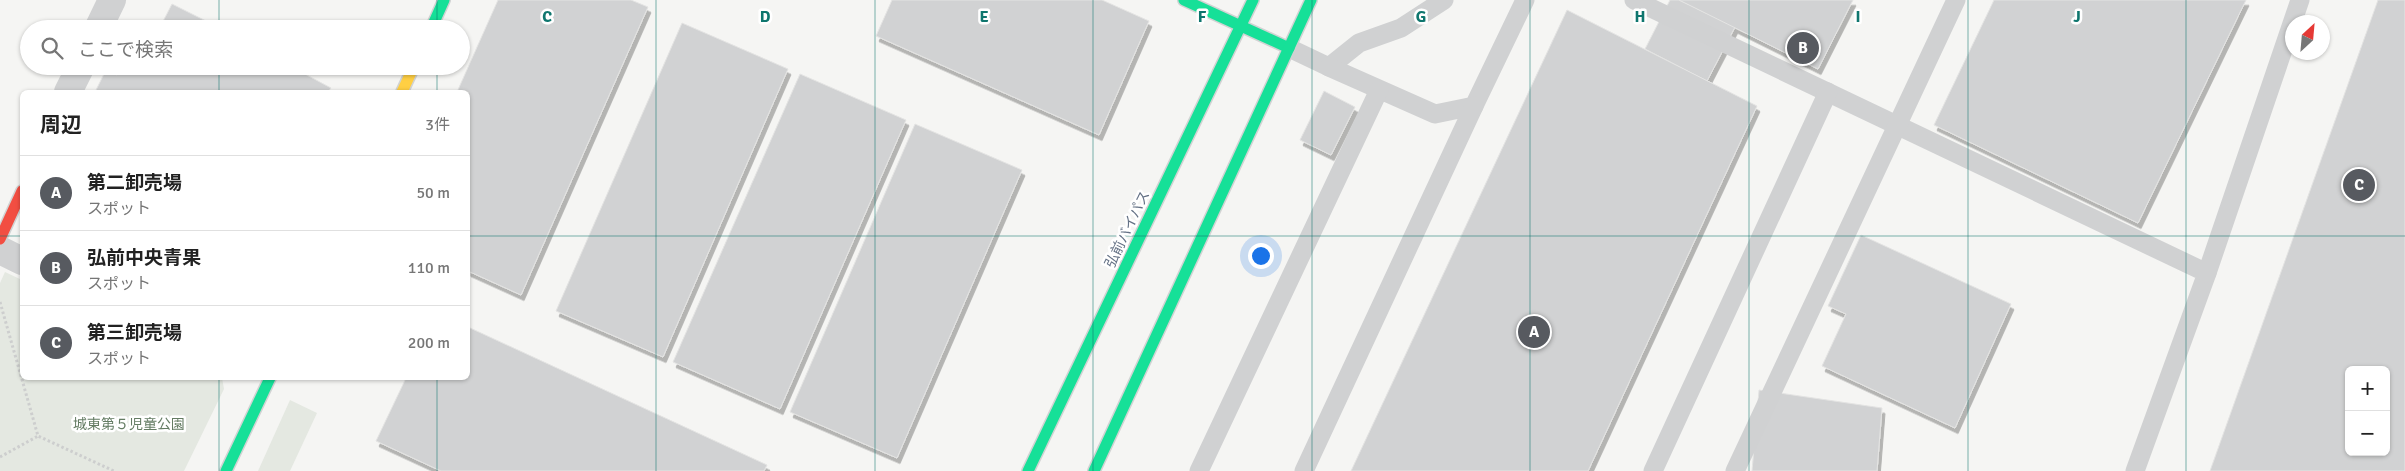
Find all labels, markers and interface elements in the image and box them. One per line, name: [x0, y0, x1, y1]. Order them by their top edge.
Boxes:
text: C: [542, 7, 552, 27]
text: D: [760, 7, 771, 27]
text: E: [979, 7, 989, 27]
text: F: [1198, 7, 1207, 27]
text: G: [1416, 7, 1426, 27]
text: H: [1635, 7, 1645, 27]
text: I: [1855, 7, 1861, 27]
text: J: [2073, 7, 2081, 27]
north arrow: [2285, 15, 2330, 60]
search box: [20, 20, 470, 75]
pin: B: [1787, 29, 1819, 67]
icon: search: [38, 34, 66, 62]
text: ここで検索: [78, 38, 173, 62]
text: 周辺: [40, 112, 82, 138]
text: 3件: [425, 115, 450, 135]
pin: C: [2343, 166, 2375, 204]
text: 第二卸売場: [87, 171, 182, 195]
text: A: [51, 183, 61, 203]
text: 50 m: [416, 183, 450, 203]
street label: 弘前バイパス: [1101, 188, 1153, 271]
text: スポット: [87, 199, 151, 219]
your location: [1248, 243, 1274, 269]
text: 弘前中央青果: [87, 246, 201, 270]
text: B: [51, 258, 61, 278]
text: 110 m: [408, 258, 450, 278]
text: スポット: [87, 274, 151, 294]
pin: A: [1518, 313, 1550, 351]
text: 第三卸売場: [87, 321, 182, 345]
text: C: [51, 333, 61, 353]
text: 200 m: [408, 333, 450, 353]
text: スポット: [87, 349, 151, 369]
map controls: [2345, 366, 2390, 456]
button: +: [2345, 366, 2390, 411]
button: −: [2345, 411, 2390, 456]
park label: 城東第５児童公園: [73, 416, 185, 433]

